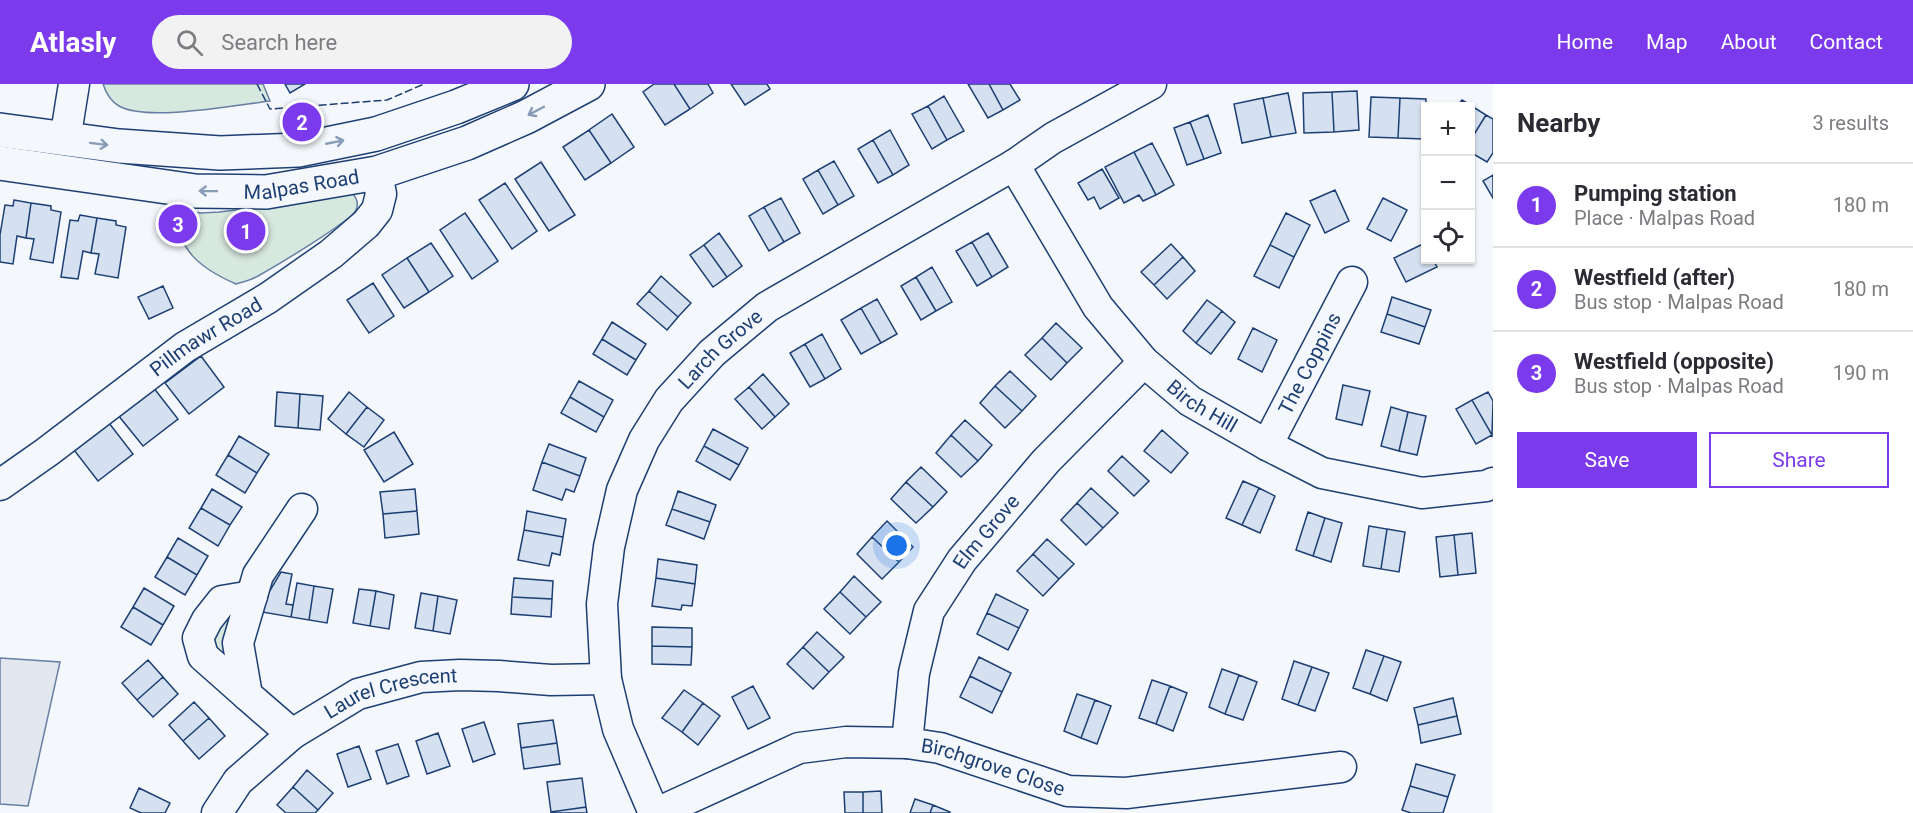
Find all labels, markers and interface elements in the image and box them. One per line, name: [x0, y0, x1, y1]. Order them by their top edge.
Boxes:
search box: [152, 15, 572, 69]
text: Atlasly: [30, 26, 116, 59]
icon: search: [173, 26, 206, 59]
text: Search here: [221, 30, 337, 55]
text: Home: [1557, 30, 1613, 54]
text: Map: [1646, 30, 1688, 54]
text: About: [1721, 30, 1777, 54]
text: Contact: [1810, 30, 1883, 54]
pin: 2: [282, 99, 322, 144]
map controls: [1421, 102, 1475, 264]
button: +: [1421, 102, 1475, 156]
one-way arrow: [528, 105, 545, 117]
text: Nearby: [1517, 108, 1600, 138]
text: 3 results: [1813, 111, 1889, 135]
one-way arrow: [326, 136, 345, 148]
one-way arrow: [89, 139, 109, 150]
button: −: [1421, 156, 1475, 210]
street label: Malpas Road: [244, 164, 361, 205]
text: Pumping station: [1574, 181, 1737, 206]
one-way arrow: [198, 185, 218, 197]
text: 1: [1531, 193, 1542, 217]
text: 180 m: [1833, 193, 1889, 217]
pin: 3: [158, 202, 198, 246]
text: Place · Malpas Road: [1574, 206, 1755, 230]
pin: 1: [226, 208, 266, 254]
button: locate: [1421, 210, 1475, 264]
text: Westfield (after): [1574, 265, 1735, 290]
text: 2: [1531, 277, 1542, 301]
text: 180 m: [1833, 277, 1889, 301]
text: Bus stop · Malpas Road: [1574, 290, 1784, 314]
street label: Pillmawr Road: [145, 292, 266, 381]
street label: Larch Grove: [673, 304, 767, 394]
street label: The Coppins: [1273, 308, 1346, 418]
text: Westfield (opposite): [1574, 349, 1774, 374]
text: 3: [1531, 361, 1542, 385]
text: 190 m: [1833, 361, 1889, 385]
text: Bus stop · Malpas Road: [1574, 374, 1784, 398]
street label: Birch Hill: [1162, 375, 1242, 438]
button: Save: [1517, 432, 1697, 488]
button: Share: [1709, 432, 1889, 488]
street label: Elm Grove: [948, 489, 1024, 573]
your location: [882, 531, 911, 560]
street label: Laurel Crescent: [320, 663, 458, 724]
street label: Birchgrove Close: [920, 733, 1068, 801]

